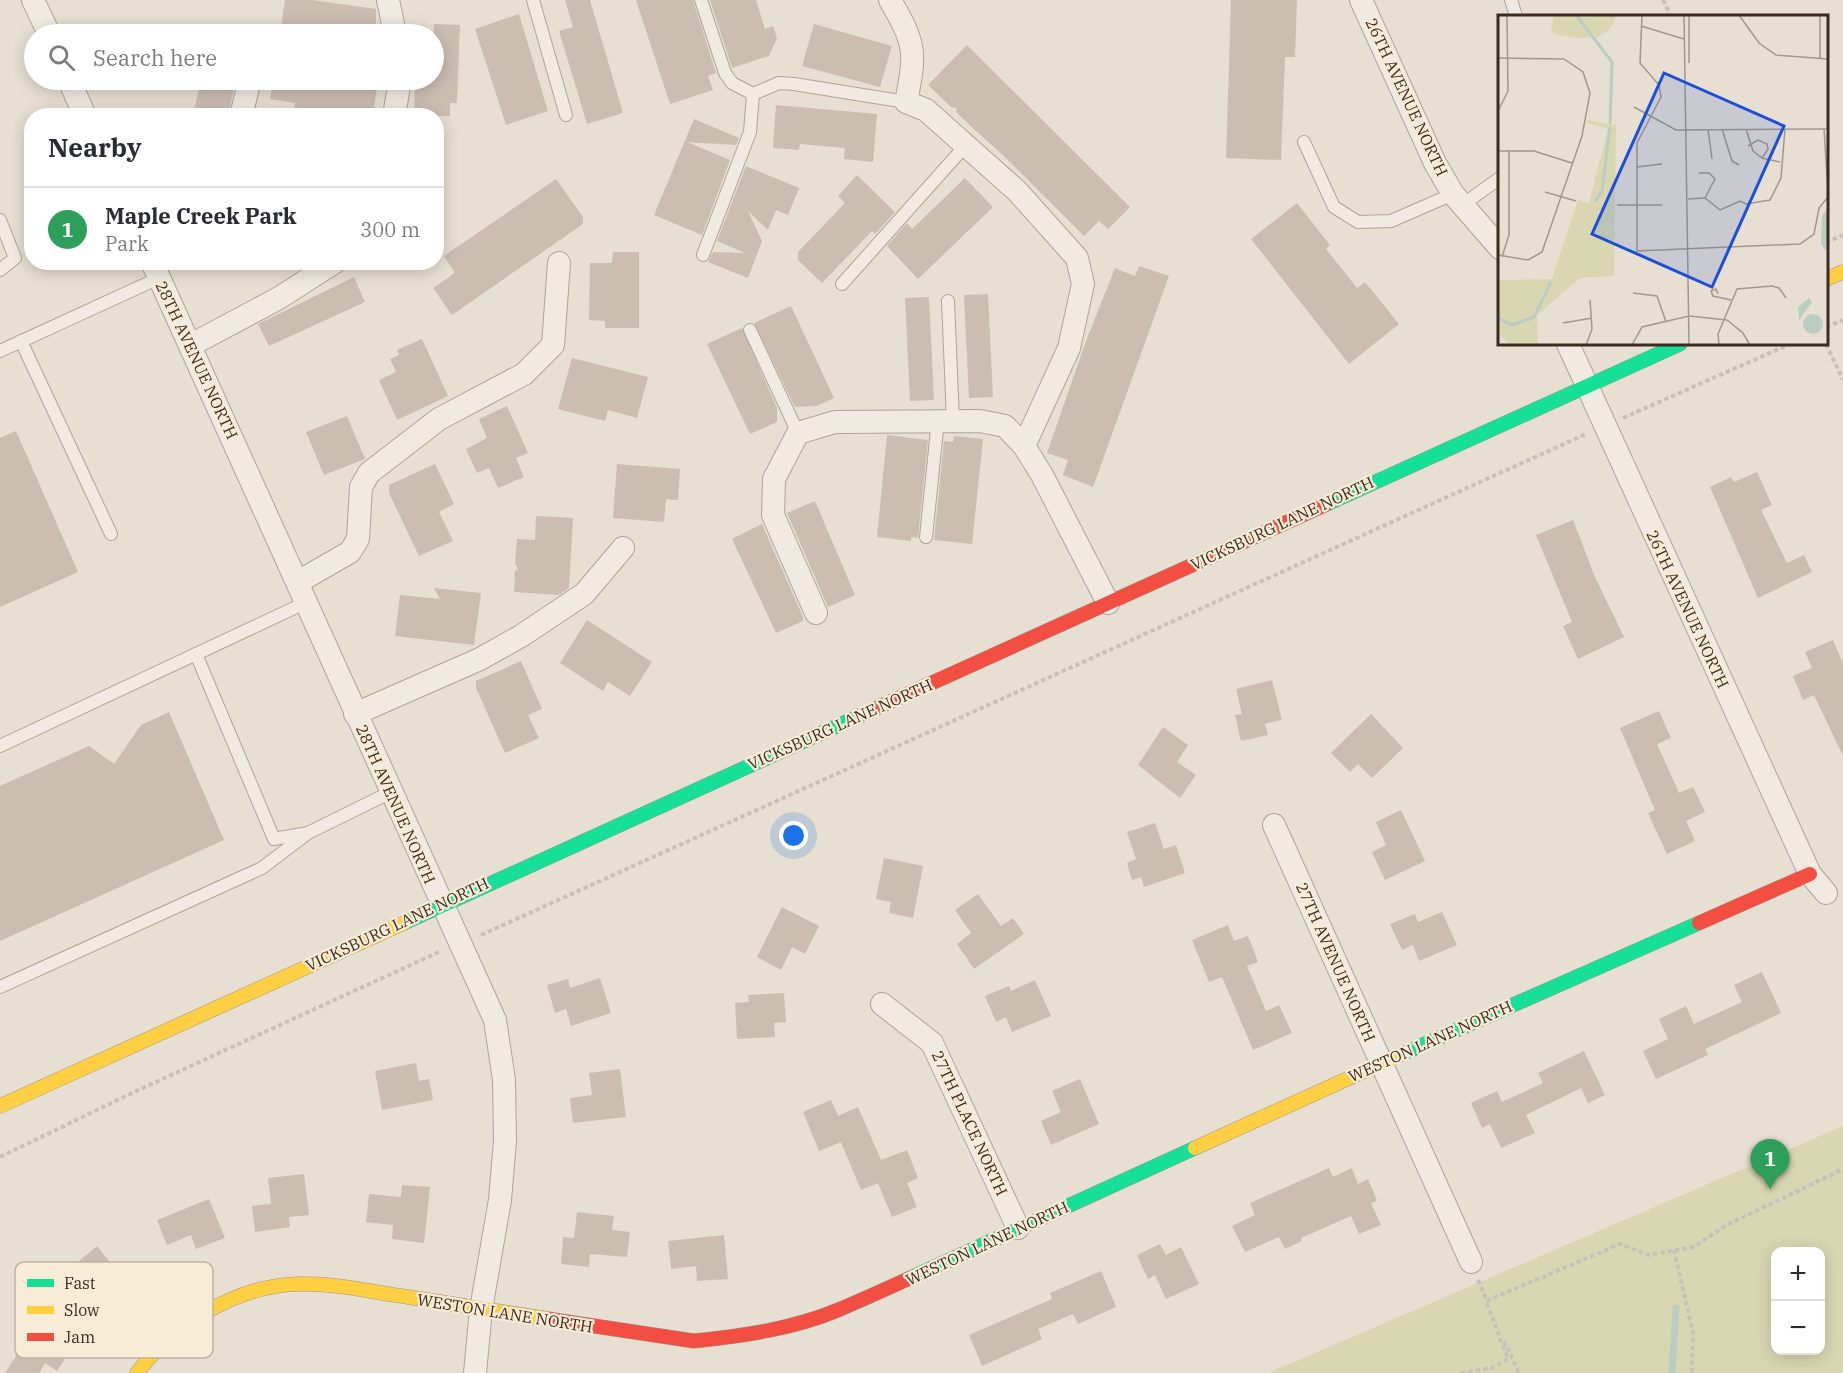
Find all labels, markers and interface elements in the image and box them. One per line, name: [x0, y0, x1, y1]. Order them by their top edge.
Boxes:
street label: 26TH AVENUE NORTH: [1361, 15, 1453, 179]
inset map: [1498, 15, 1828, 345]
search box: [24, 24, 444, 90]
icon: search: [45, 41, 78, 74]
text: Search here: [93, 43, 217, 72]
text: Nearby: [48, 130, 142, 164]
text: Maple Creek Park: [105, 201, 297, 230]
text: 1: [62, 216, 74, 243]
text: 300 m: [360, 216, 420, 243]
text: Park: [105, 230, 149, 257]
street label: 28TH AVENUE NORTH: [151, 278, 243, 442]
street label: VICKSBURG LANE NORTH: [1187, 472, 1377, 574]
street label: 26TH AVENUE NORTH: [1642, 527, 1734, 691]
street label: VICKSBURG LANE NORTH: [745, 674, 935, 774]
street label: 28TH AVENUE NORTH: [352, 721, 440, 887]
your location: [779, 821, 808, 850]
street label: VICKSBURG LANE NORTH: [302, 873, 492, 975]
street label: 27TH AVENUE NORTH: [1292, 879, 1380, 1045]
street label: WESTON LANE NORTH: [1345, 996, 1515, 1086]
street label: 27TH PLACE NORTH: [928, 1047, 1012, 1199]
pin: 1: [1750, 1140, 1790, 1189]
street label: WESTON LANE NORTH: [902, 1196, 1072, 1290]
map controls: [1771, 1247, 1825, 1355]
button: +: [1771, 1247, 1825, 1301]
legend: [15, 1262, 213, 1358]
text: Fast: [64, 1273, 96, 1293]
street label: WESTON LANE NORTH: [416, 1289, 594, 1337]
text: Slow: [64, 1300, 100, 1320]
button: −: [1771, 1301, 1825, 1355]
text: Jam: [64, 1327, 95, 1347]

